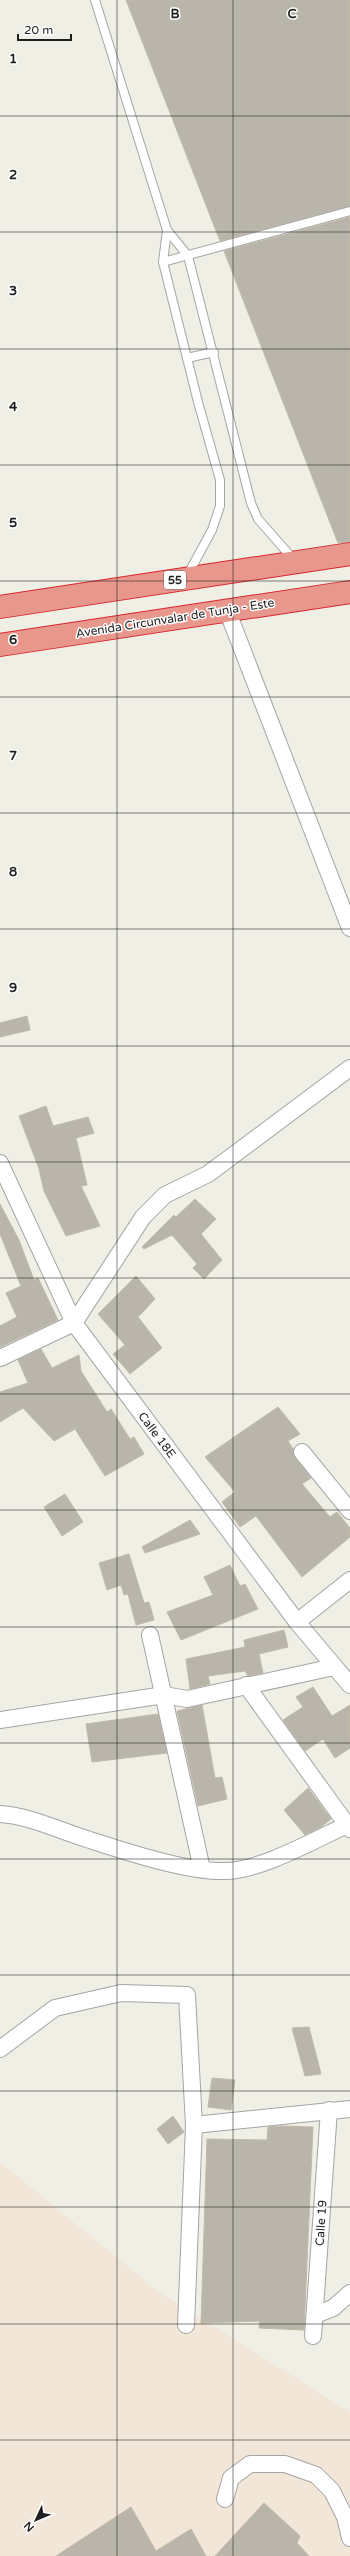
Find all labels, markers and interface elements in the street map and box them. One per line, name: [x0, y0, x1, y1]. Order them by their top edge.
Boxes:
text: B: [170, 6, 180, 22]
text: C: [287, 6, 297, 22]
scale bar: [18, 16, 71, 42]
text: 20 m: [24, 23, 53, 37]
text: 1: [9, 51, 17, 67]
text: 2: [9, 167, 17, 183]
text: 3: [9, 283, 17, 299]
text: 4: [9, 399, 18, 415]
text: 5: [9, 515, 17, 531]
road number: 55: [164, 571, 186, 589]
street label: Avenida Circunvalar de Tunja - Este: [75, 595, 275, 641]
text: 6: [9, 632, 17, 648]
text: 7: [9, 748, 17, 764]
text: 8: [9, 864, 17, 880]
text: 9: [9, 980, 17, 996]
street label: Calle 18E: [135, 1409, 179, 1461]
street label: Calle 19: [312, 2200, 330, 2246]
north arrow: [16, 2500, 56, 2540]
text: N: [21, 2519, 37, 2534]

